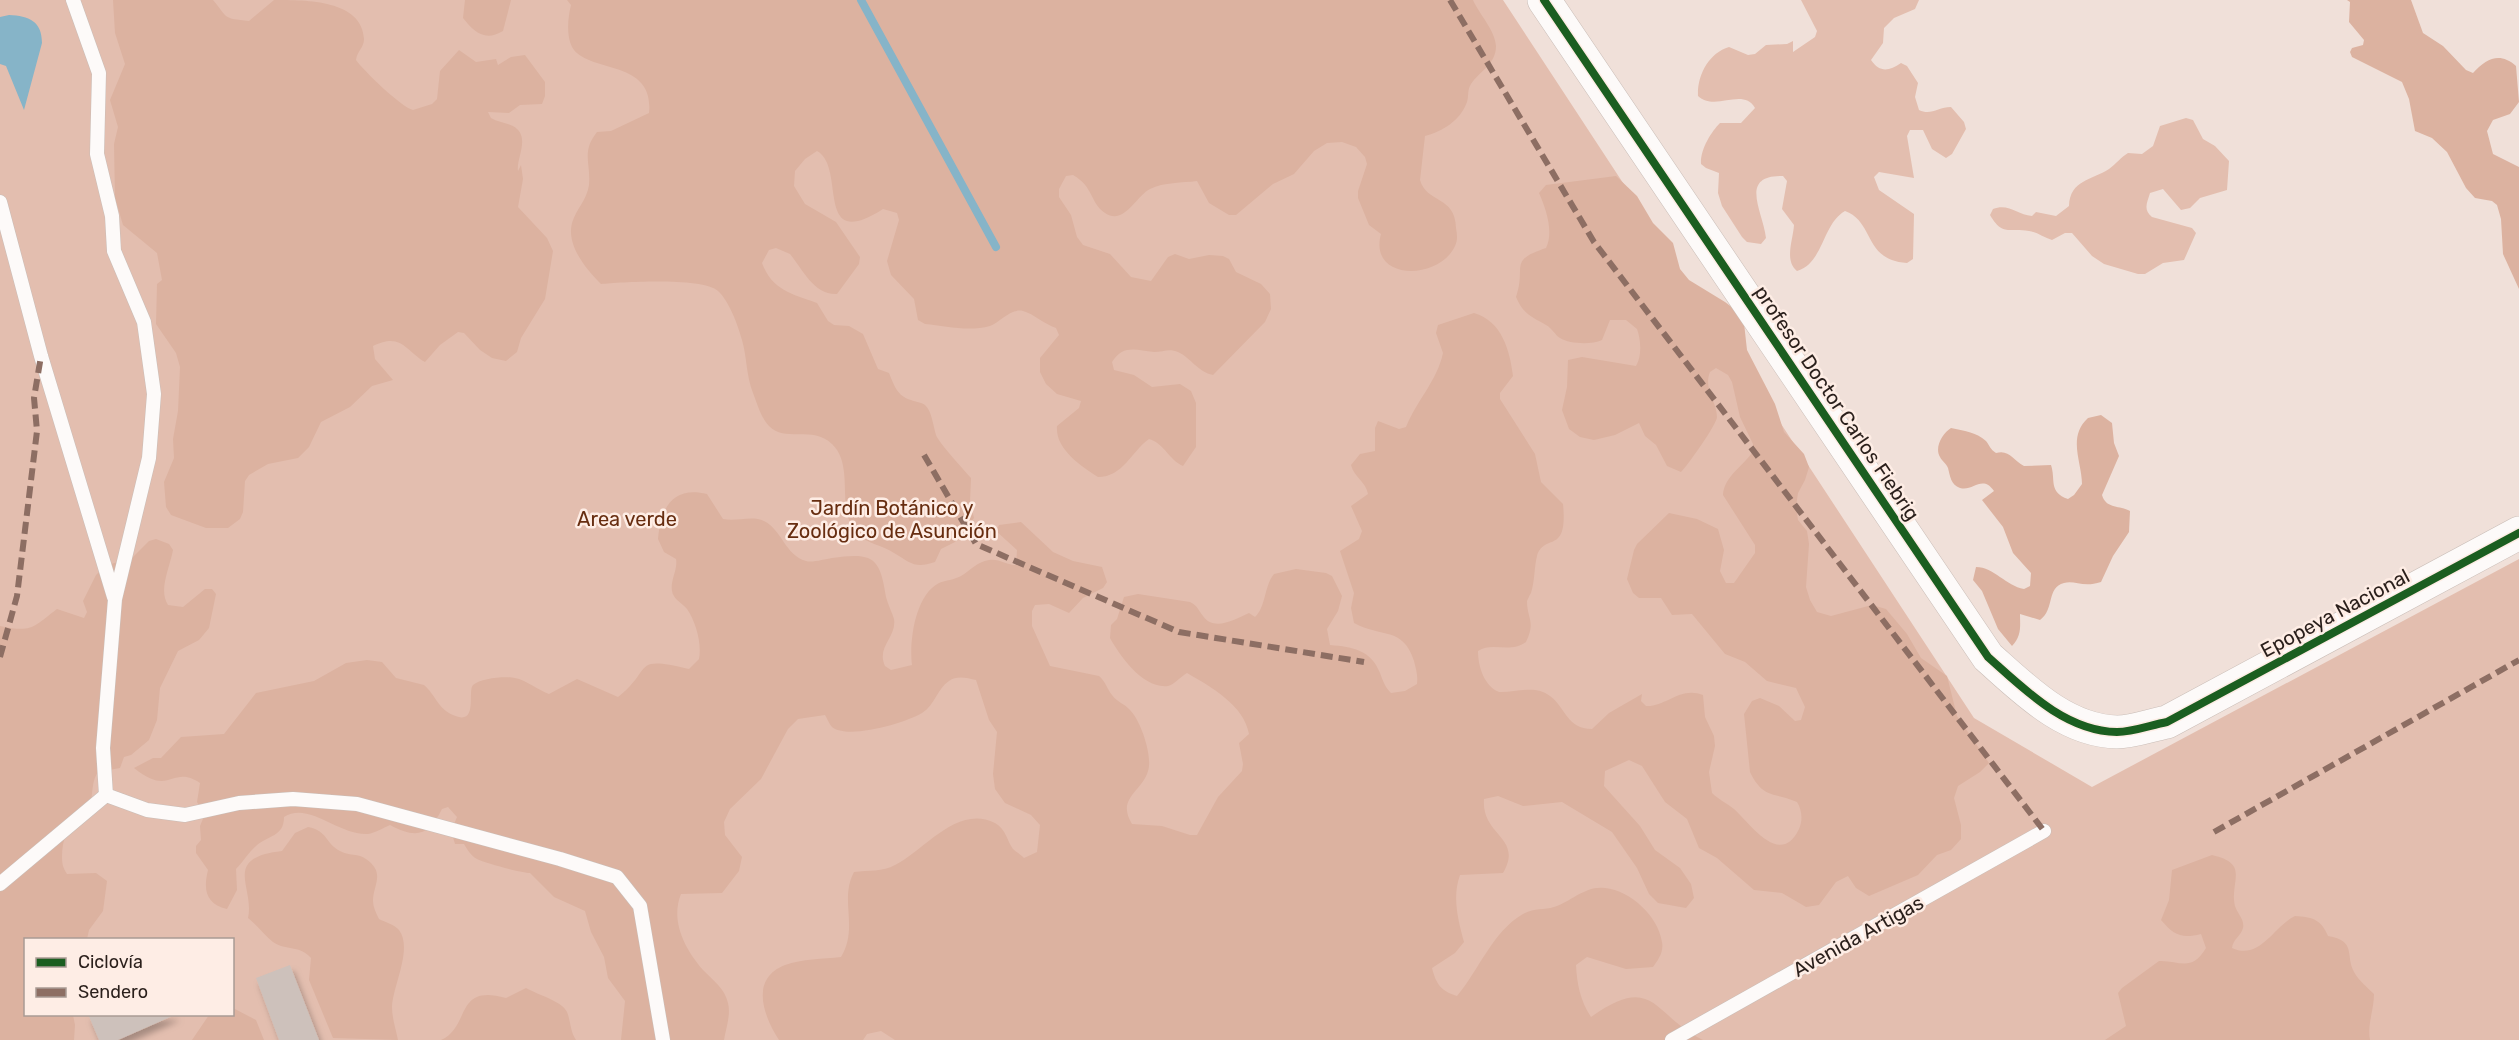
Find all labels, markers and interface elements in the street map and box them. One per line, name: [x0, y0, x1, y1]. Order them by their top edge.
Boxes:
street label: profesor Doctor Carlos Fiebrig: [1749, 281, 1925, 525]
park label: Jardín Botánico y Zoológico de Asunción: [787, 496, 997, 543]
park label: Area verde: [577, 507, 677, 531]
street label: Epopeya Nacional: [2256, 564, 2414, 662]
street label: Avenida Artigas: [1788, 890, 1928, 982]
legend: [24, 938, 234, 1016]
text: Ciclovía: [78, 951, 143, 973]
text: Sendero: [78, 981, 148, 1003]

